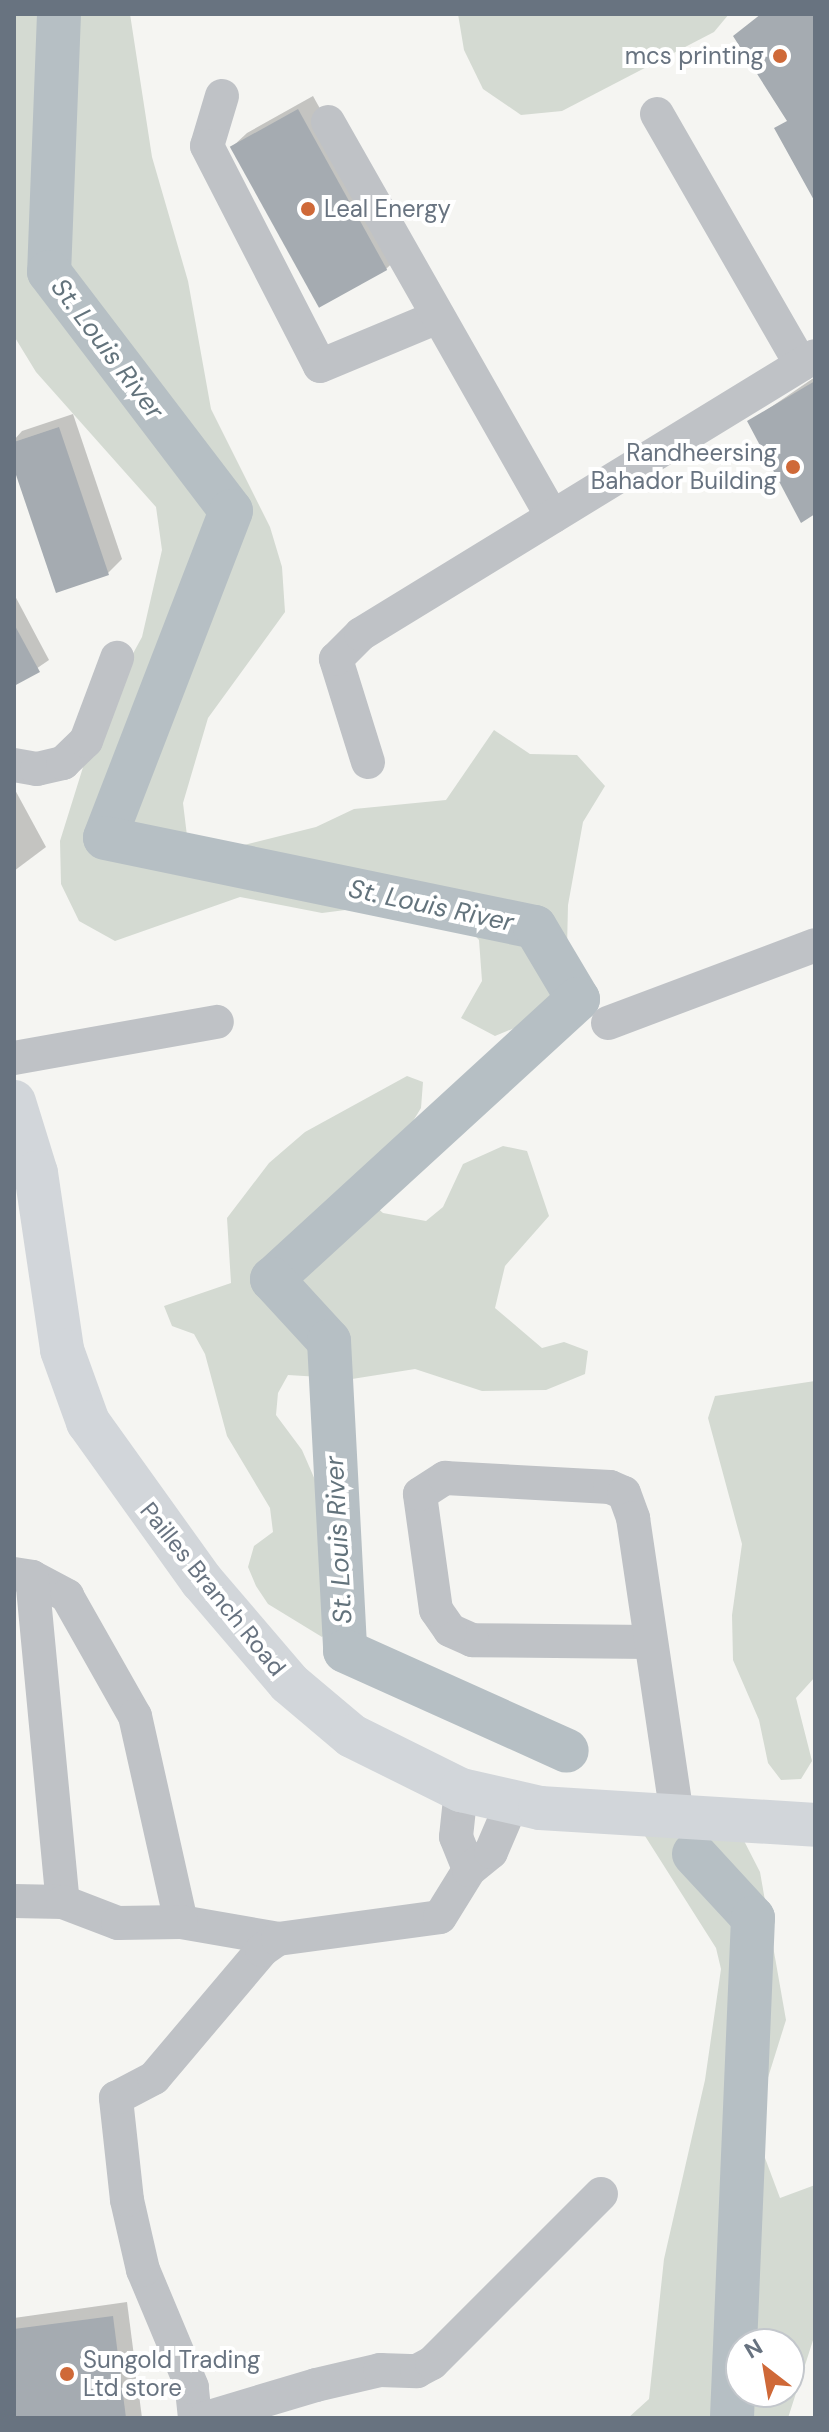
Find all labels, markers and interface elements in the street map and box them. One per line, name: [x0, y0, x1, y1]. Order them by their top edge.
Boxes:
place label: mcs printing: [625, 42, 764, 70]
marker: mcs printing: [771, 47, 789, 65]
place label: Leal Energy: [324, 195, 451, 223]
marker: Leal Energy: [299, 200, 317, 218]
water label: St. Louis River: [44, 273, 170, 425]
place label: Randheersing Bahador Building: [591, 439, 777, 495]
marker: Randheersing Bahador Building: [784, 458, 802, 476]
water label: St. Louis River: [346, 873, 516, 939]
water label: St. Louis River: [319, 1455, 359, 1625]
street label: Pailles Branch Road: [134, 1496, 292, 1682]
north arrow: [725, 2328, 805, 2408]
text: N: [739, 2332, 768, 2365]
place label: Sungold Trading Ltd store: [83, 2346, 260, 2402]
marker: Sungold Trading Ltd store: [58, 2365, 76, 2383]

